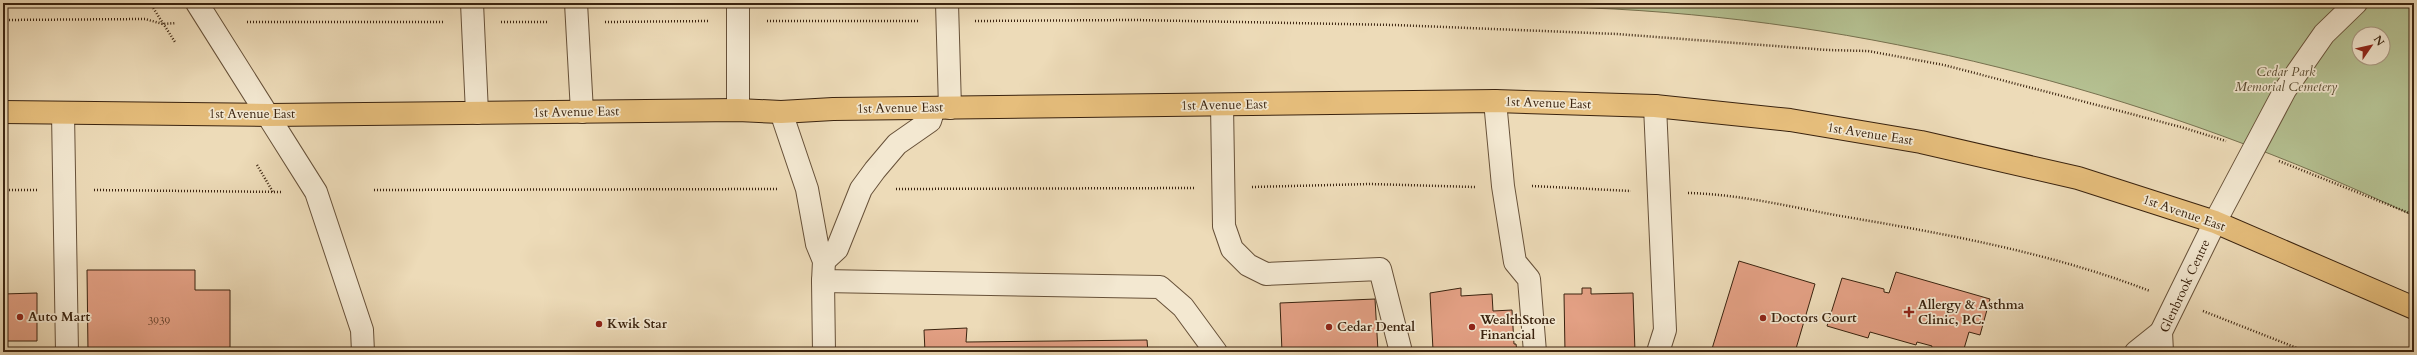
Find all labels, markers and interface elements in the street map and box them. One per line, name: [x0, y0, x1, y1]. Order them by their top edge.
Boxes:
north arrow: [2351, 26, 2391, 66]
text: N: [2370, 33, 2388, 49]
park label: Cedar Park Memorial Cemetery: [2235, 63, 2338, 96]
street label: 1st Avenue East: [1505, 92, 1591, 114]
street label: 1st Avenue East: [1181, 95, 1267, 115]
street label: 1st Avenue East: [857, 98, 943, 118]
street label: 1st Avenue East: [533, 102, 619, 122]
street label: 1st Avenue East: [209, 105, 295, 123]
street label: 1st Avenue East: [1826, 118, 1914, 150]
street label: 1st Avenue East: [2140, 190, 2228, 236]
street label: Glenbrook Centre: [2155, 236, 2215, 336]
place label: Allergy & Asthma Clinic, P.C.: [1918, 296, 2025, 329]
marker: Allergy & Asthma Clinic, P.C.: [1903, 306, 1915, 318]
place label: Auto Mart: [28, 308, 90, 326]
place label: Doctors Court: [1771, 309, 1857, 327]
place label: WealthStone Financial: [1479, 311, 1556, 344]
marker: Auto Mart: [15, 312, 25, 322]
marker: Doctors Court: [1758, 313, 1768, 323]
house number: 3939: [148, 314, 171, 329]
place label: Kwik Star: [607, 315, 668, 333]
place label: Cedar Dental: [1337, 318, 1415, 336]
marker: Kwik Star: [594, 319, 604, 329]
marker: Cedar Dental: [1324, 322, 1334, 332]
marker: WealthStone Financial: [1467, 322, 1477, 332]

